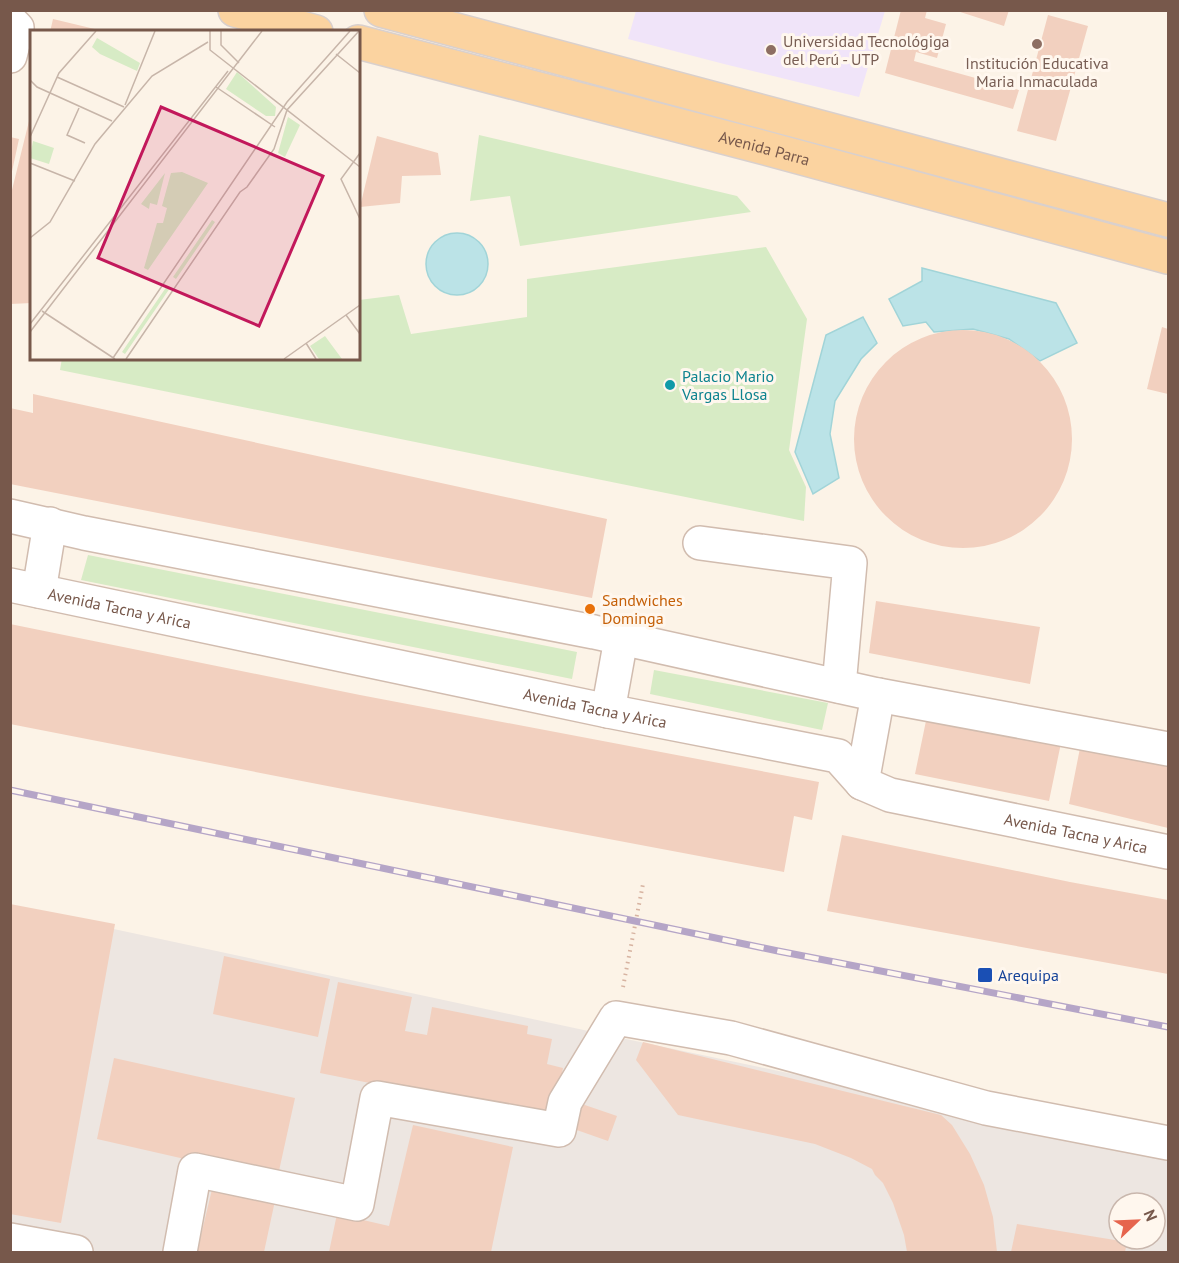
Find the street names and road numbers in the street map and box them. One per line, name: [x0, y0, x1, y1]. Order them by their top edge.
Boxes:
street label: Avenida Parra: [717, 126, 812, 170]
street label: Avenida Tacna y Arica: [46, 583, 193, 633]
street label: Avenida Tacna y Arica: [522, 683, 669, 732]
street label: Avenida Tacna y Arica: [1003, 809, 1150, 858]

